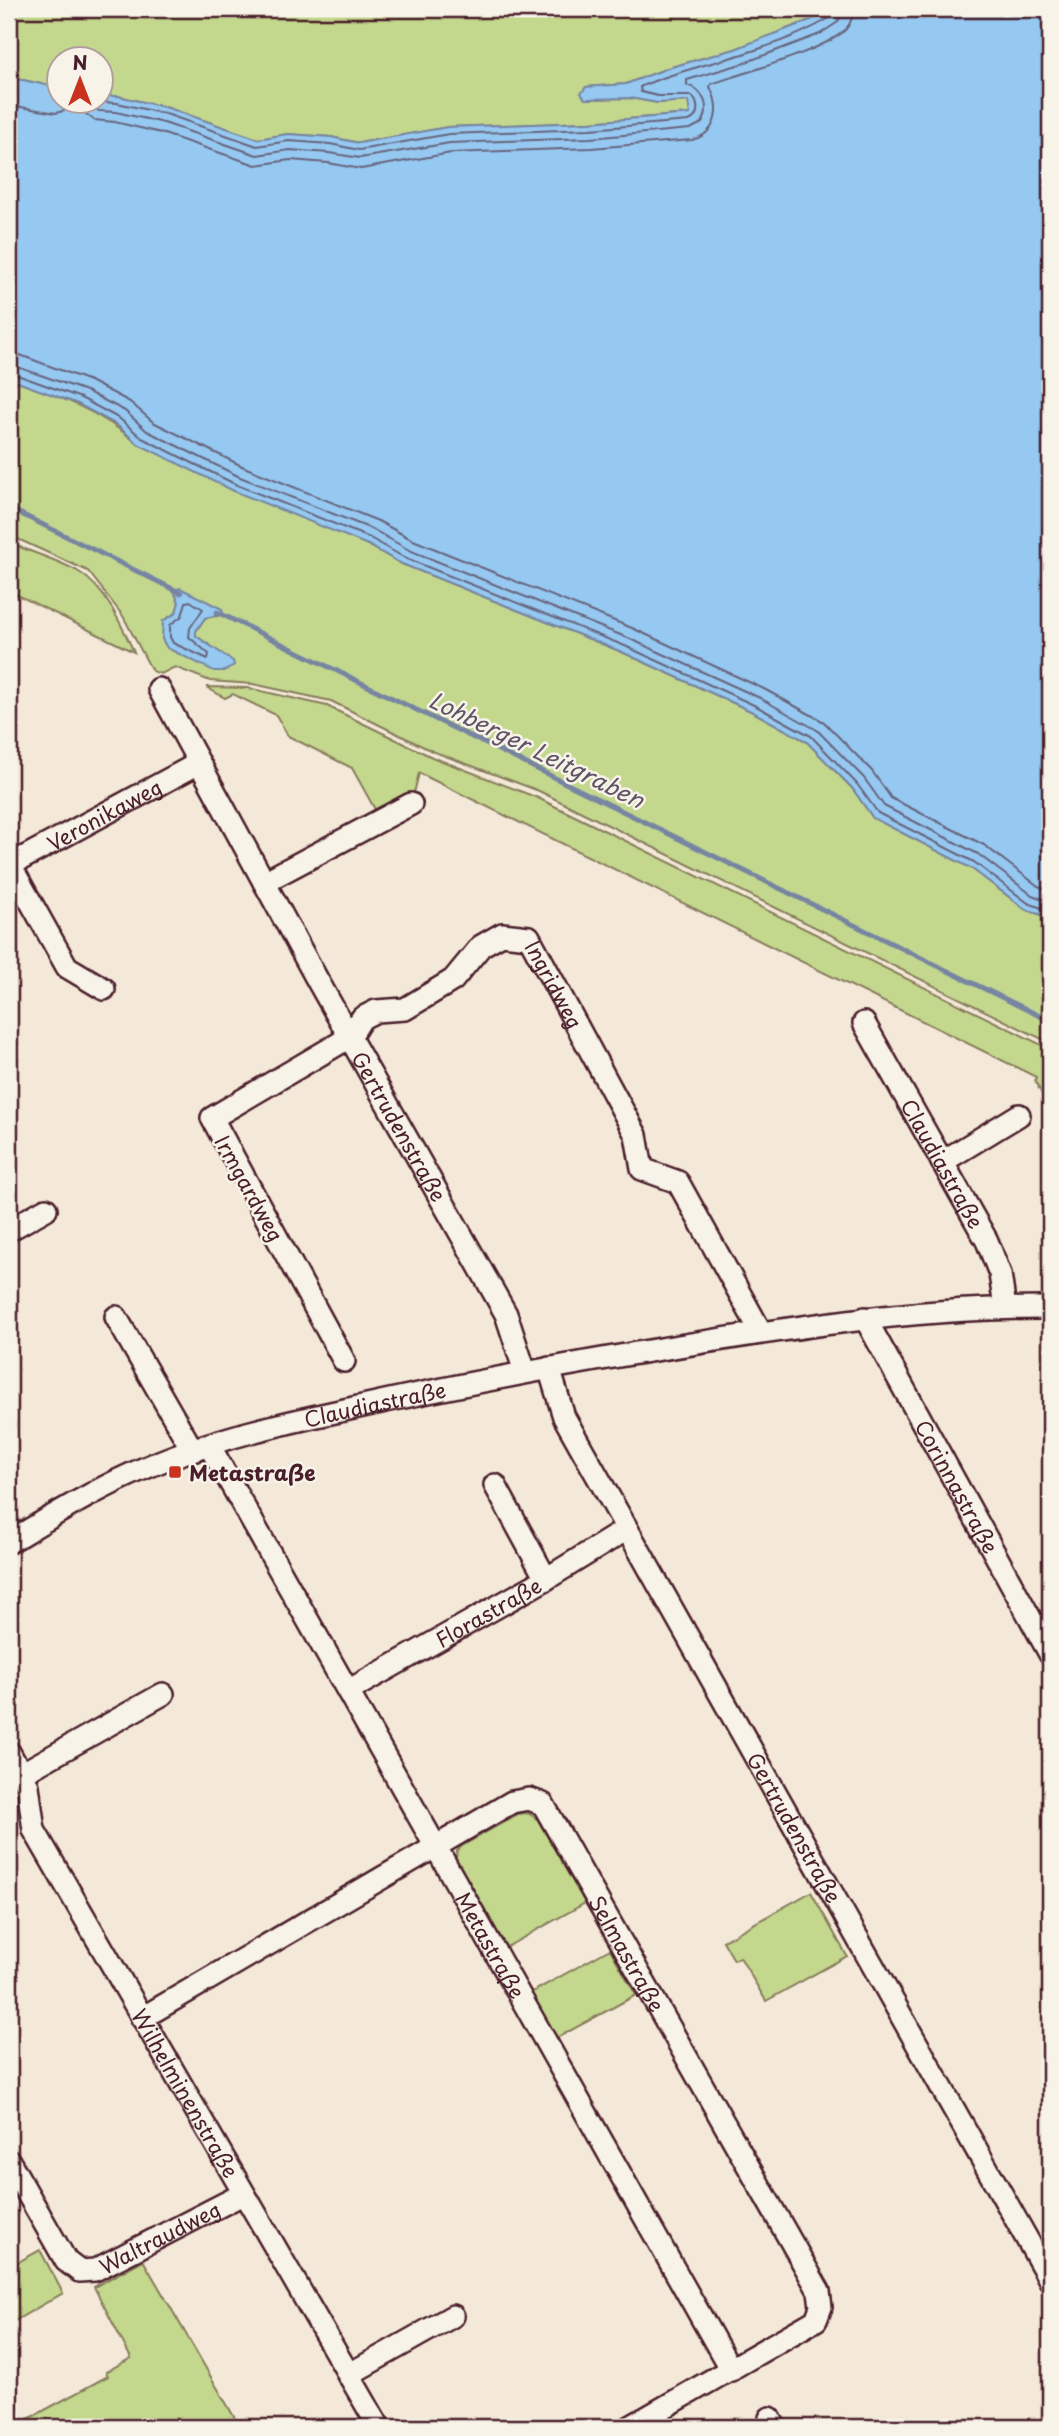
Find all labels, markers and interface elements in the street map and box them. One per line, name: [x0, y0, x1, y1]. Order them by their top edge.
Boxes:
north arrow: [46, 46, 116, 116]
text: N: [72, 48, 88, 76]
water label: Lohberger Leitgraben: [423, 682, 652, 817]
street label: Veronikaweg: [41, 770, 167, 858]
street label: Ingridweg: [518, 934, 592, 1034]
street label: Gertrudenstraße: [344, 1045, 455, 1207]
street label: Claudiastraße: [894, 1092, 993, 1234]
street label: Irmgardweg: [207, 1129, 293, 1247]
street label: Claudiastraße: [301, 1373, 449, 1434]
street label: Corinnastraße: [908, 1414, 1007, 1559]
place label: Metastraße: [189, 1456, 316, 1488]
marker: Metastraße: [167, 1464, 183, 1480]
street label: Florastraße: [429, 1569, 547, 1655]
street label: Gertrudenstraße: [740, 1746, 850, 1908]
street label: Metastraße: [448, 1886, 534, 2004]
street label: Selmastraße: [582, 1889, 673, 2017]
street label: Wilhelminenstraße: [124, 2002, 248, 2183]
street label: Waltraudweg: [93, 2192, 226, 2282]

